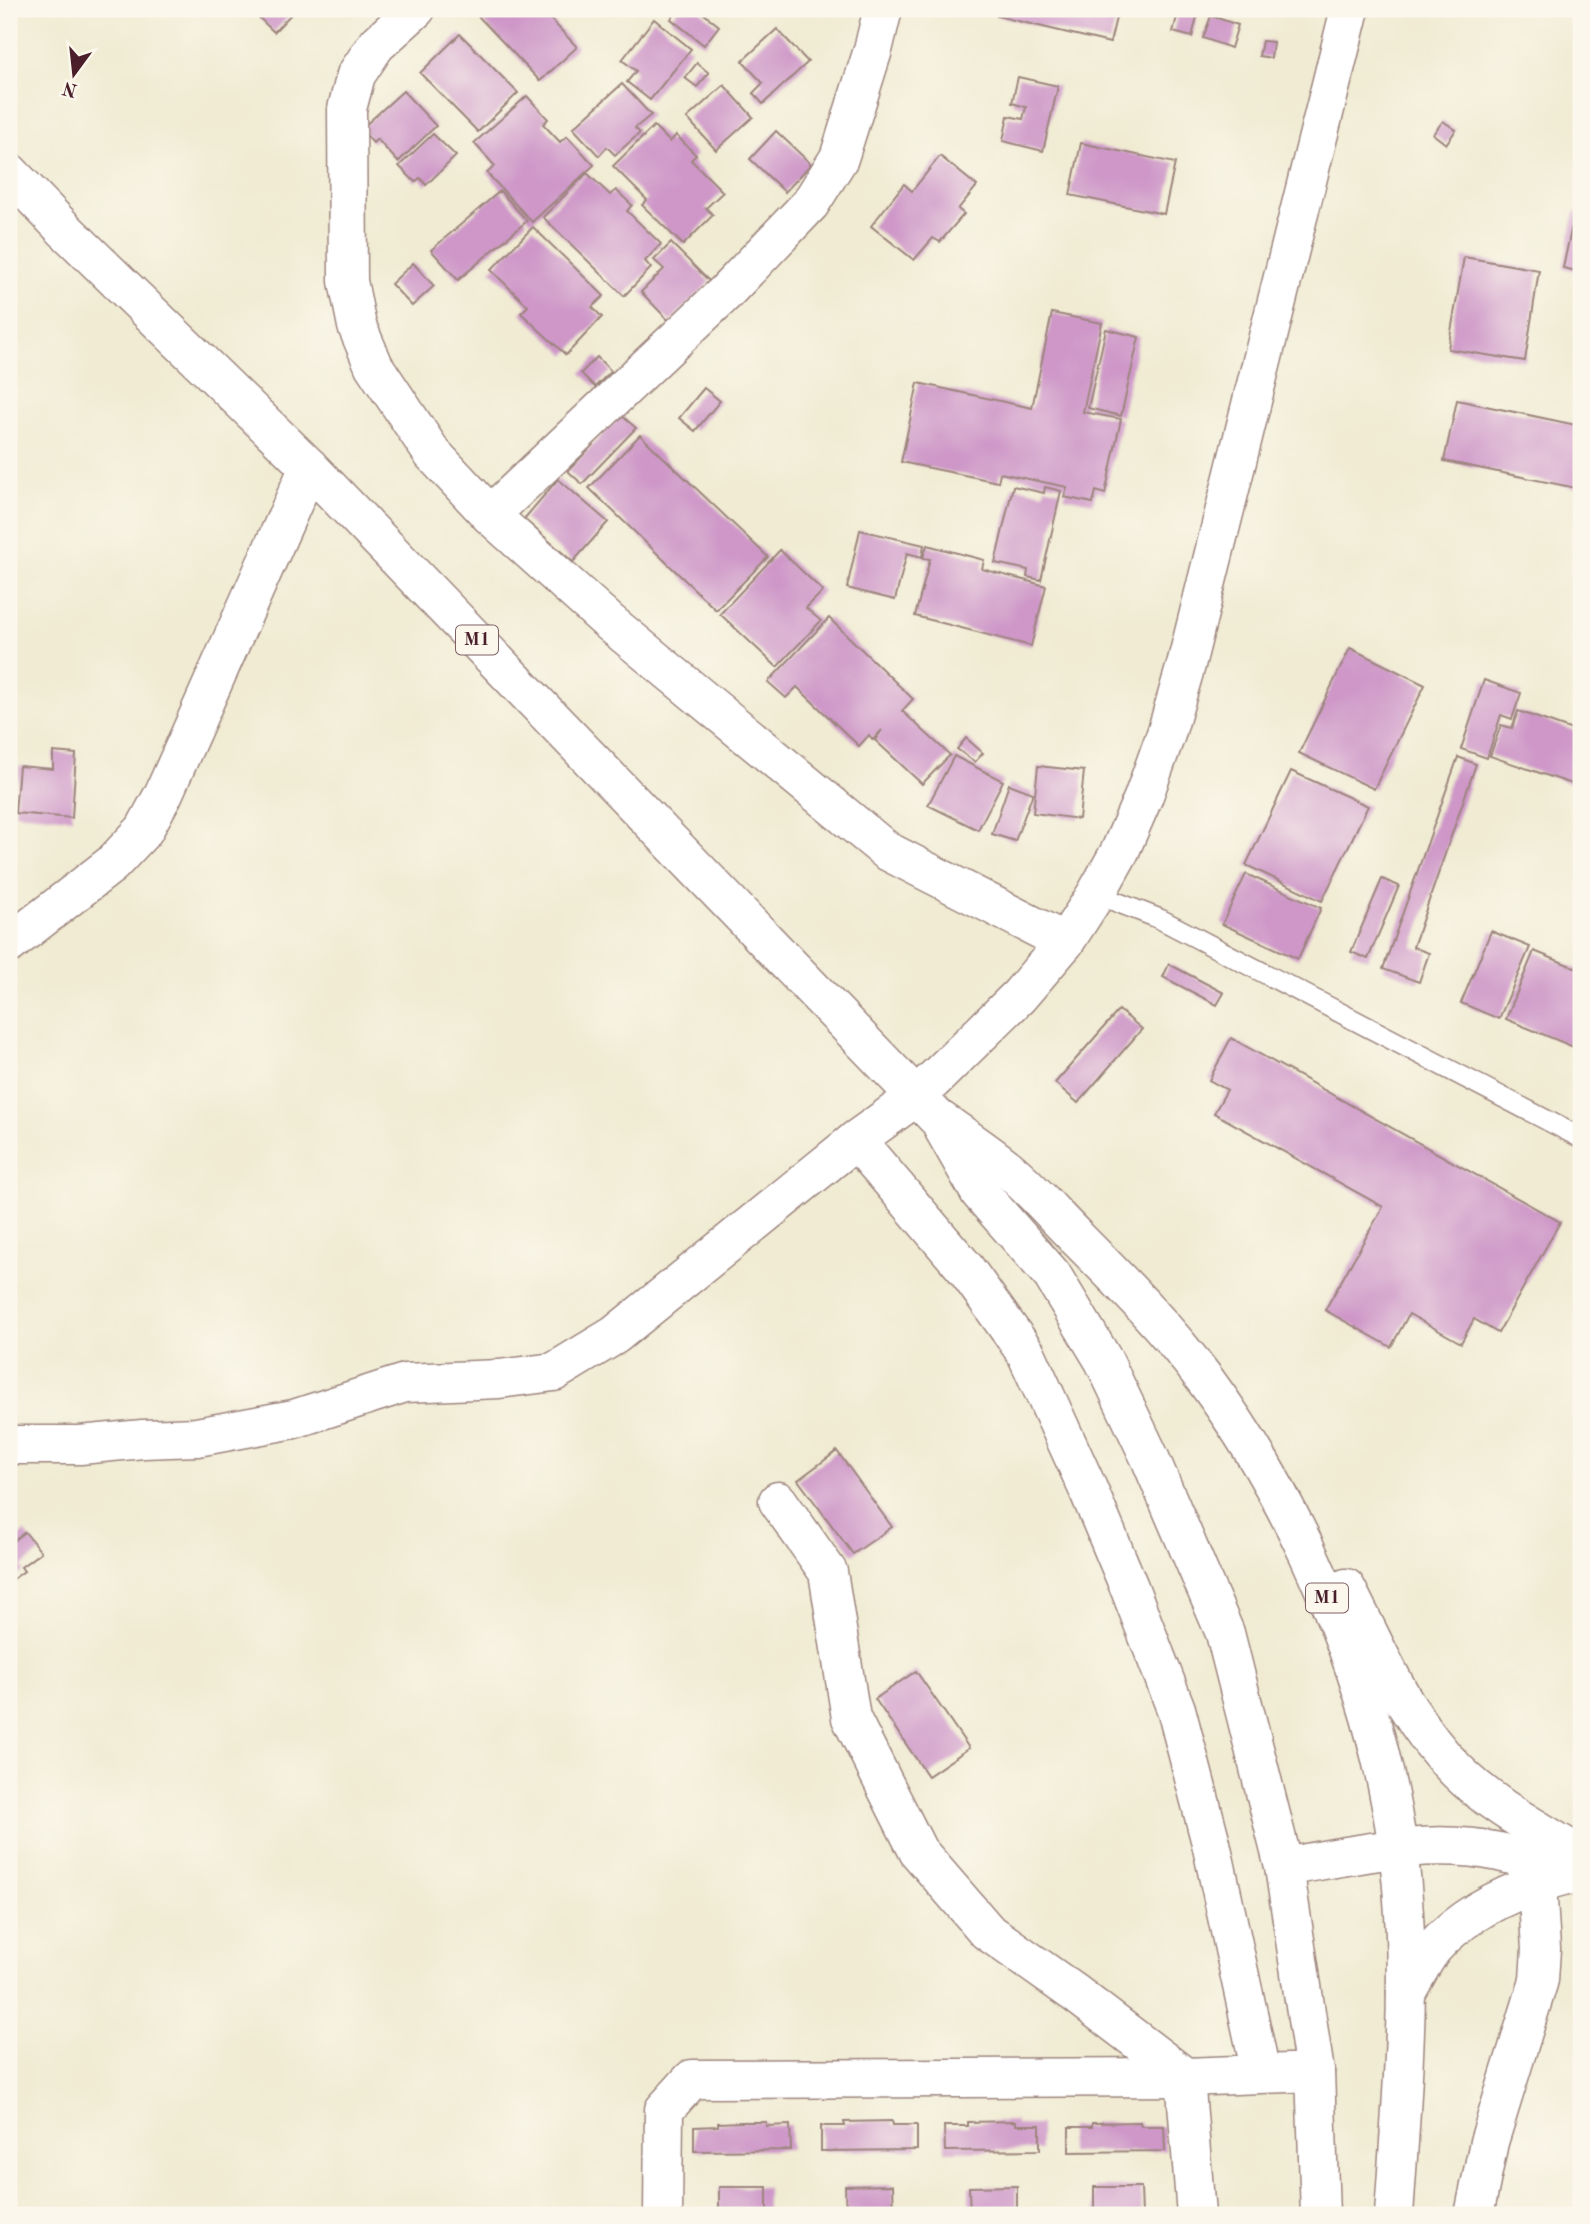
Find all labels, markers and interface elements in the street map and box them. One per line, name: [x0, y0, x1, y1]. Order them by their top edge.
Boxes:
north arrow: [38, 38, 108, 108]
text: N: [60, 77, 80, 99]
road number: M1: [456, 626, 498, 654]
road number: M1: [1306, 1583, 1348, 1612]

